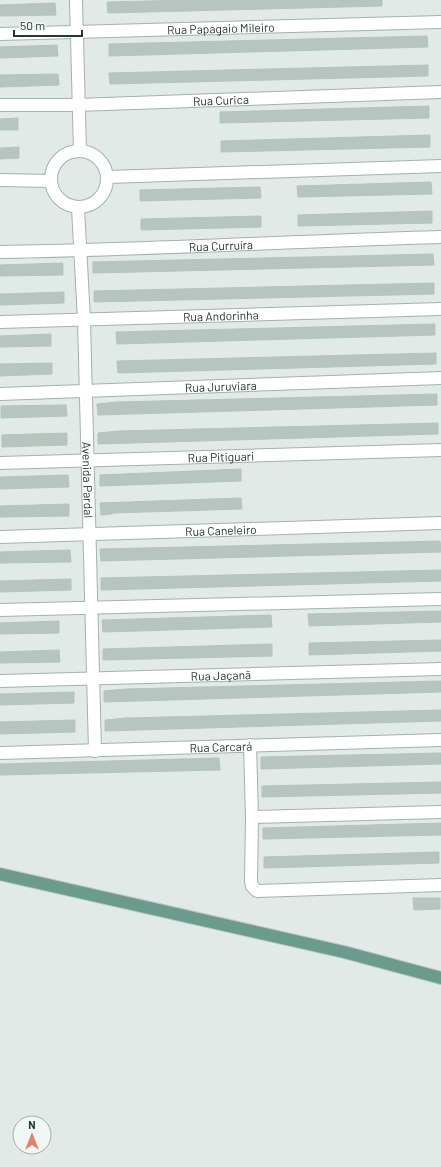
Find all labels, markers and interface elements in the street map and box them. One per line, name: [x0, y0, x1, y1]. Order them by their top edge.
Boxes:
scale bar: [14, 12, 82, 38]
text: 50 m: [20, 18, 45, 32]
street label: Rua Papagaio Mileiro: [167, 20, 275, 36]
street label: Rua Curica: [193, 92, 249, 108]
street label: Rua Curruíra: [188, 237, 253, 254]
street label: Rua Andorinha: [183, 307, 259, 324]
street label: Rua Juruviara: [185, 378, 257, 394]
street label: Avenida Pardal: [80, 441, 96, 518]
street label: Rua Pitiguari: [188, 449, 254, 464]
street label: Rua Caneleiro: [185, 522, 257, 538]
street label: Rua Jaçanã: [191, 667, 251, 683]
street label: Rua Carcará: [189, 739, 253, 754]
north arrow: [12, 1115, 52, 1155]
text: N: [28, 1118, 36, 1131]

